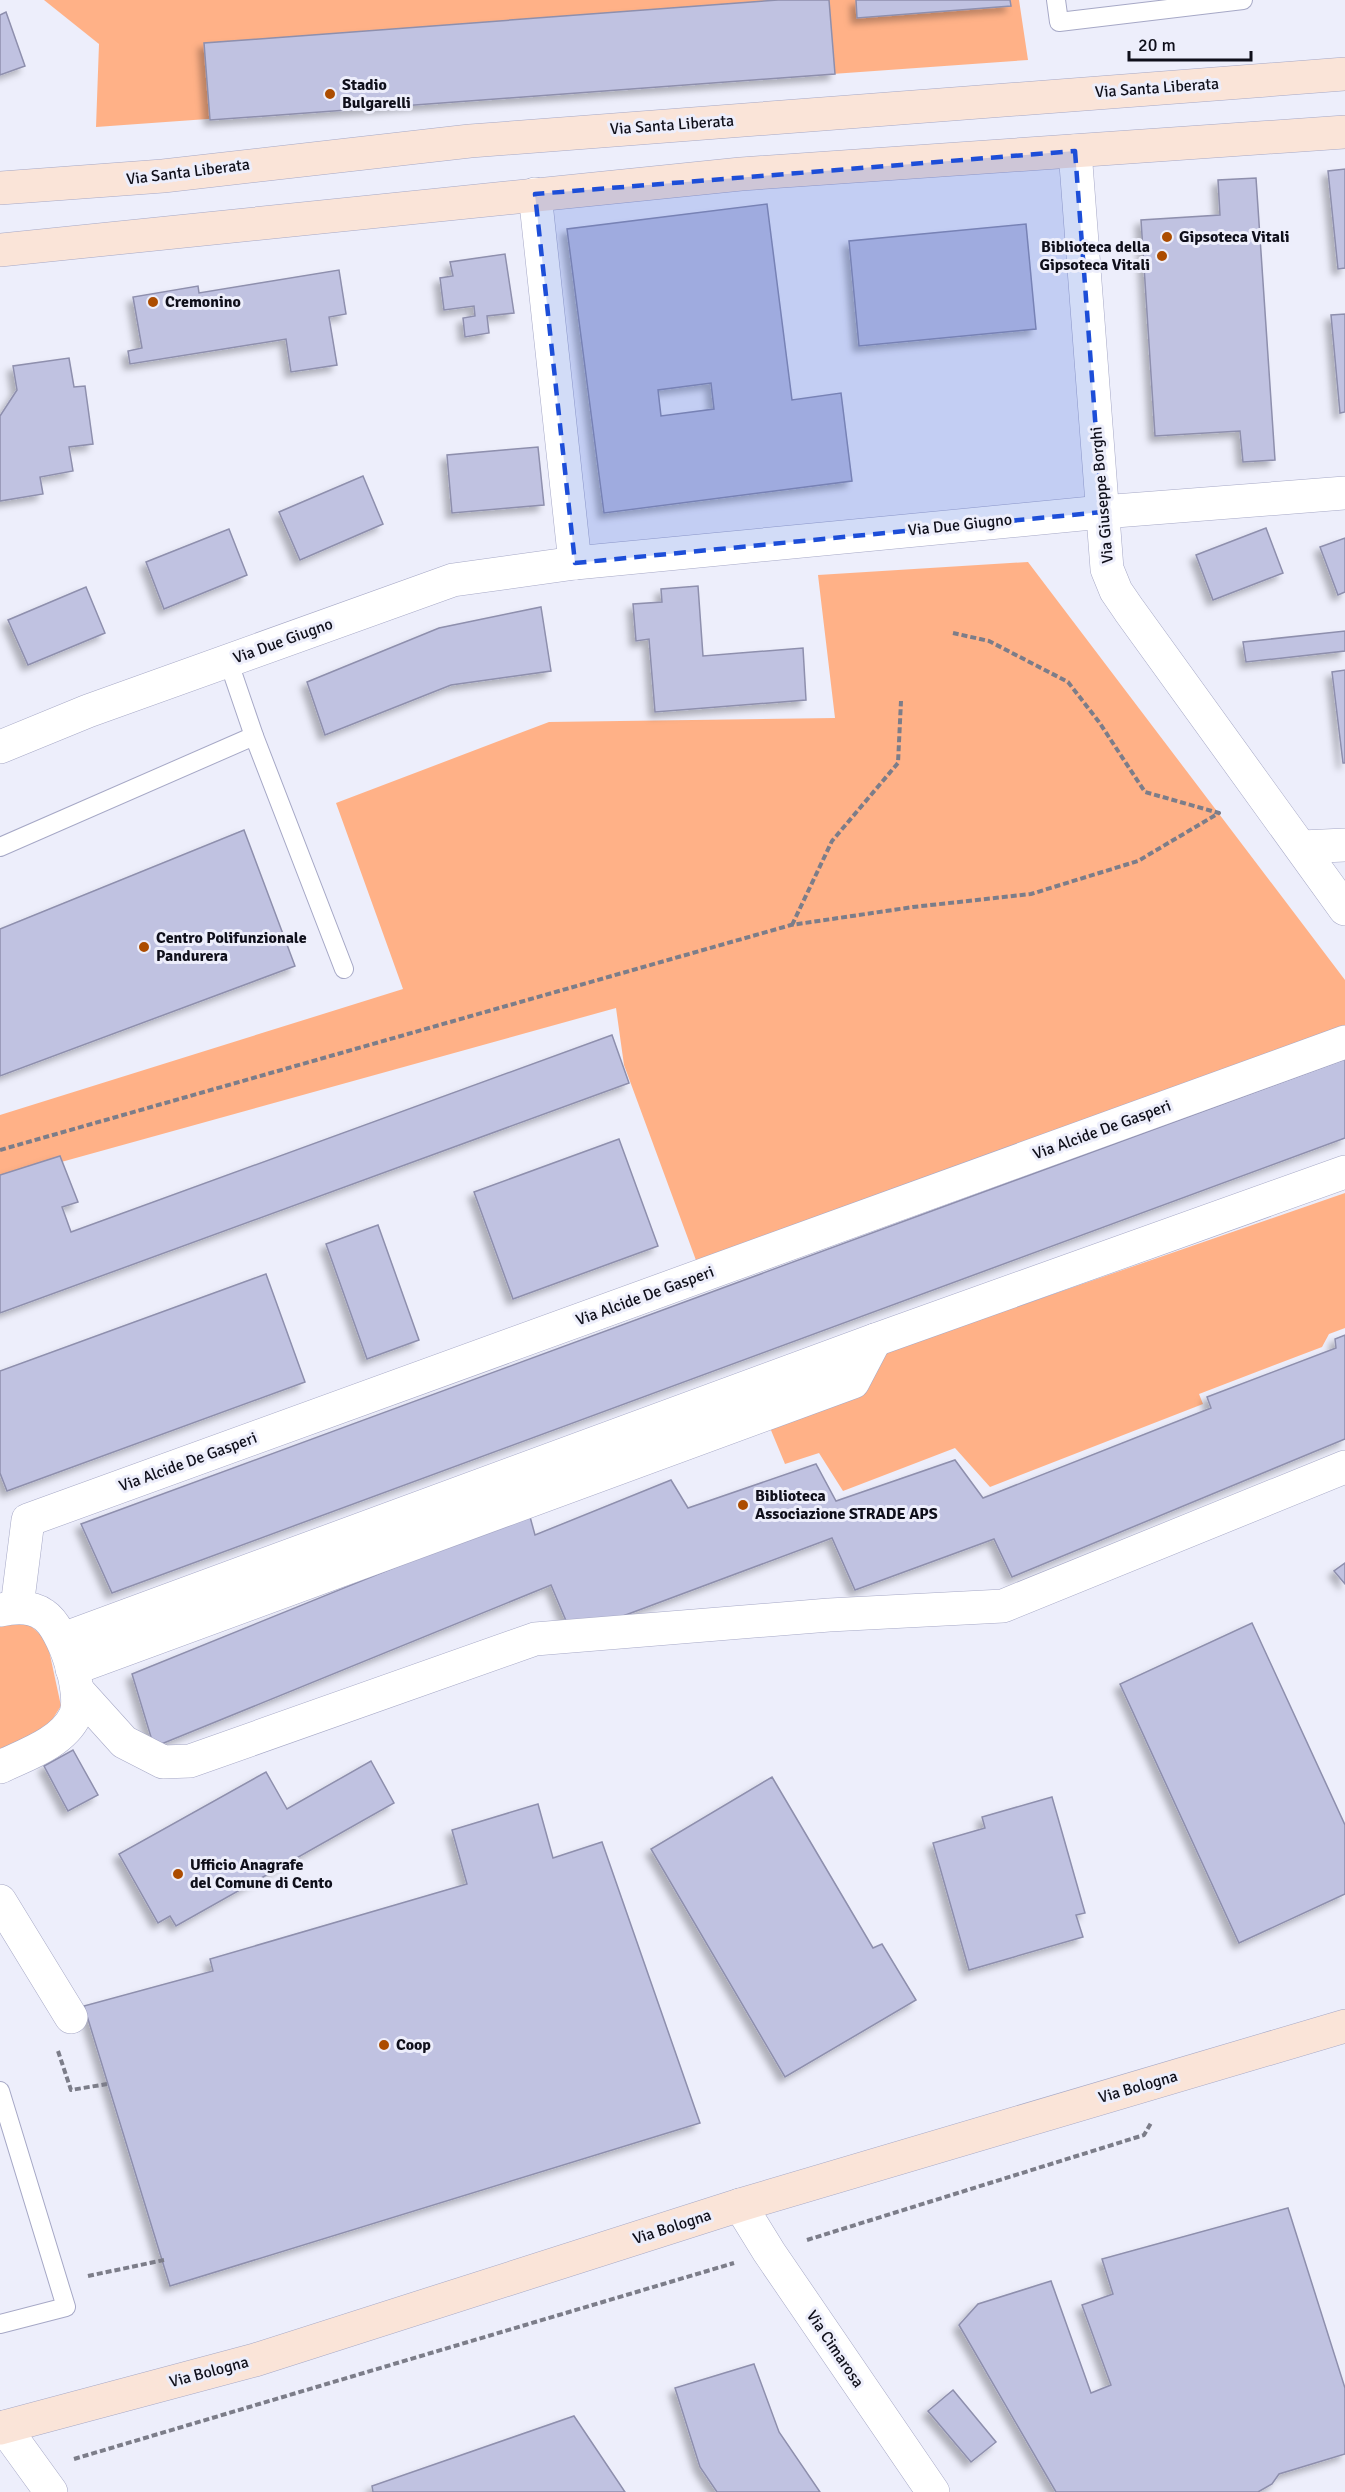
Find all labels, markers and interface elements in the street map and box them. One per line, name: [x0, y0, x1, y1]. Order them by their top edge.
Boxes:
scale bar: [1129, 24, 1250, 62]
text: 20 m: [1138, 34, 1176, 56]
street label: Via Santa Liberata: [1094, 74, 1220, 102]
place label: Stadio Bulgarelli: [342, 75, 411, 113]
marker: Stadio Bulgarelli: [323, 87, 337, 101]
street label: Via Santa Liberata: [609, 111, 735, 139]
street label: Via Santa Liberata: [125, 154, 251, 190]
place label: Gipsoteca Vitali: [1179, 227, 1290, 247]
marker: Gipsoteca Vitali: [1160, 230, 1174, 244]
place label: Biblioteca della Gipsoteca Vitali: [1039, 237, 1150, 275]
marker: Biblioteca della Gipsoteca Vitali: [1155, 249, 1169, 263]
place label: Cremonino: [165, 292, 241, 312]
marker: Cremonino: [146, 295, 160, 309]
street label: Via Giuseppe Borghi: [1086, 426, 1118, 564]
street label: Via Due Giugno: [907, 510, 1013, 540]
street label: Via Due Giugno: [230, 614, 336, 668]
place label: Centro Polifunzionale Pandurera: [156, 928, 307, 966]
marker: Centro Polifunzionale Pandurera: [137, 940, 151, 954]
street label: Via Alcide De Gasperi: [1030, 1096, 1174, 1164]
street label: Via Alcide De Gasperi: [573, 1262, 717, 1330]
street label: Via Alcide De Gasperi: [116, 1428, 260, 1496]
place label: Biblioteca Associazione STRADE APS: [755, 1486, 938, 1524]
marker: Biblioteca Associazione STRADE APS: [736, 1498, 750, 1512]
place label: Ufficio Anagrafe del Comune di Cento: [190, 1855, 333, 1893]
marker: Ufficio Anagrafe del Comune di Cento: [171, 1867, 185, 1881]
place label: Coop: [396, 2035, 431, 2055]
marker: Coop: [377, 2038, 391, 2052]
street label: Via Bologna: [1096, 2066, 1180, 2108]
street label: Via Bologna: [630, 2205, 714, 2249]
street label: Via Cimarosa: [802, 2307, 868, 2391]
street label: Via Bologna: [167, 2352, 251, 2392]

